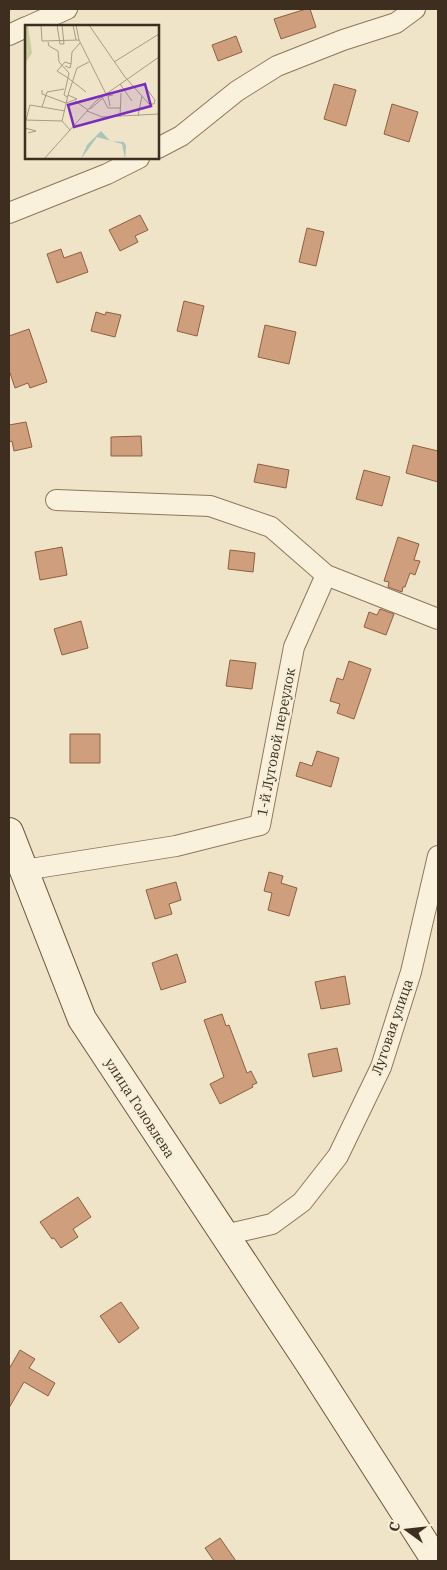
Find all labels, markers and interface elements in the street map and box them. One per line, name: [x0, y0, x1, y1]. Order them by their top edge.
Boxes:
inset map: [25, 25, 159, 159]
street label: 1-й Луговой переулок: [253, 666, 299, 818]
street label: Луговая улица: [367, 976, 417, 1077]
street label: улица Головлева: [101, 1055, 179, 1162]
north arrow: [382, 1505, 432, 1555]
text: С: [385, 1520, 404, 1533]

